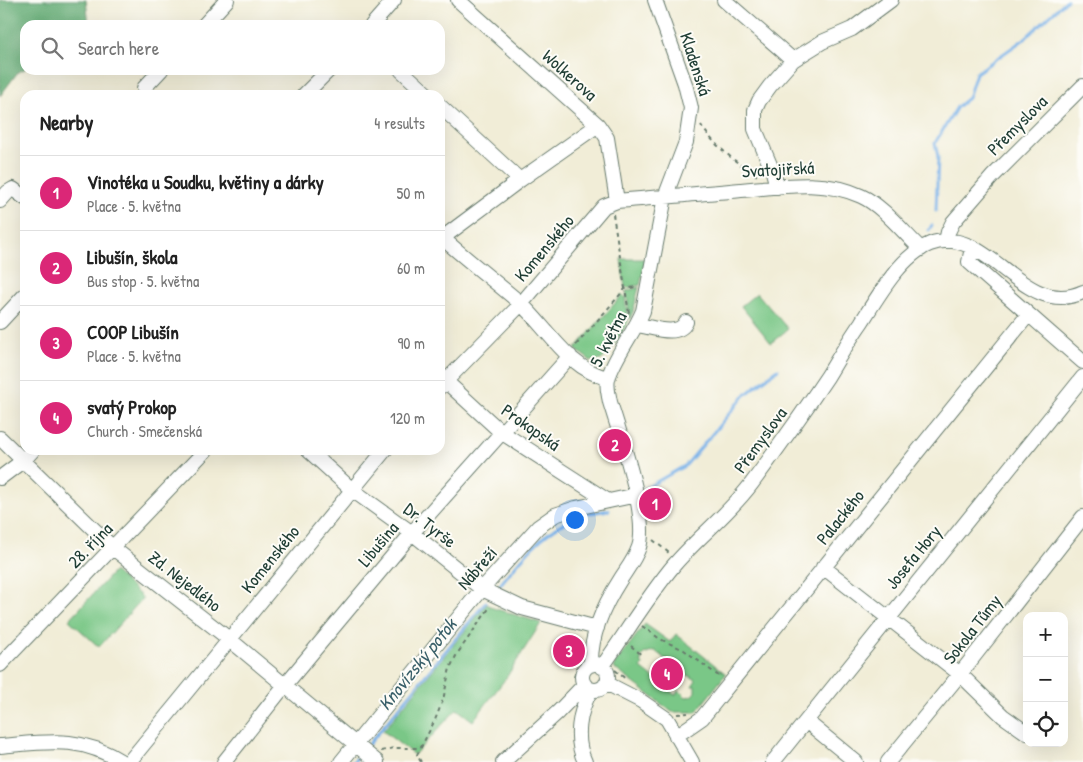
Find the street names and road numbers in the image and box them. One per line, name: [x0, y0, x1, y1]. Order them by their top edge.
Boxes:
street label: Kladenská: [674, 29, 718, 99]
street label: Wolkerova: [537, 44, 603, 106]
street label: Přemyslova: [981, 89, 1053, 161]
street label: Svatojiřská: [741, 155, 815, 183]
street label: Komenského: [509, 209, 579, 287]
street label: 5. května: [584, 307, 632, 371]
street label: Prokopská: [496, 398, 566, 456]
street label: Přemyslova: [728, 402, 792, 478]
street label: Palackého: [810, 484, 870, 550]
street label: Dr. Tyrše: [398, 497, 462, 553]
street label: Libušina: [352, 516, 404, 572]
street label: 28. října: [62, 517, 118, 573]
street label: Josefa Hory: [879, 519, 947, 594]
street label: Komenského: [235, 520, 305, 598]
street label: Nábřeží: [451, 541, 503, 595]
street label: Zd. Nejedlého: [143, 545, 227, 617]
street label: Sokola Tůmy: [937, 589, 1007, 669]

